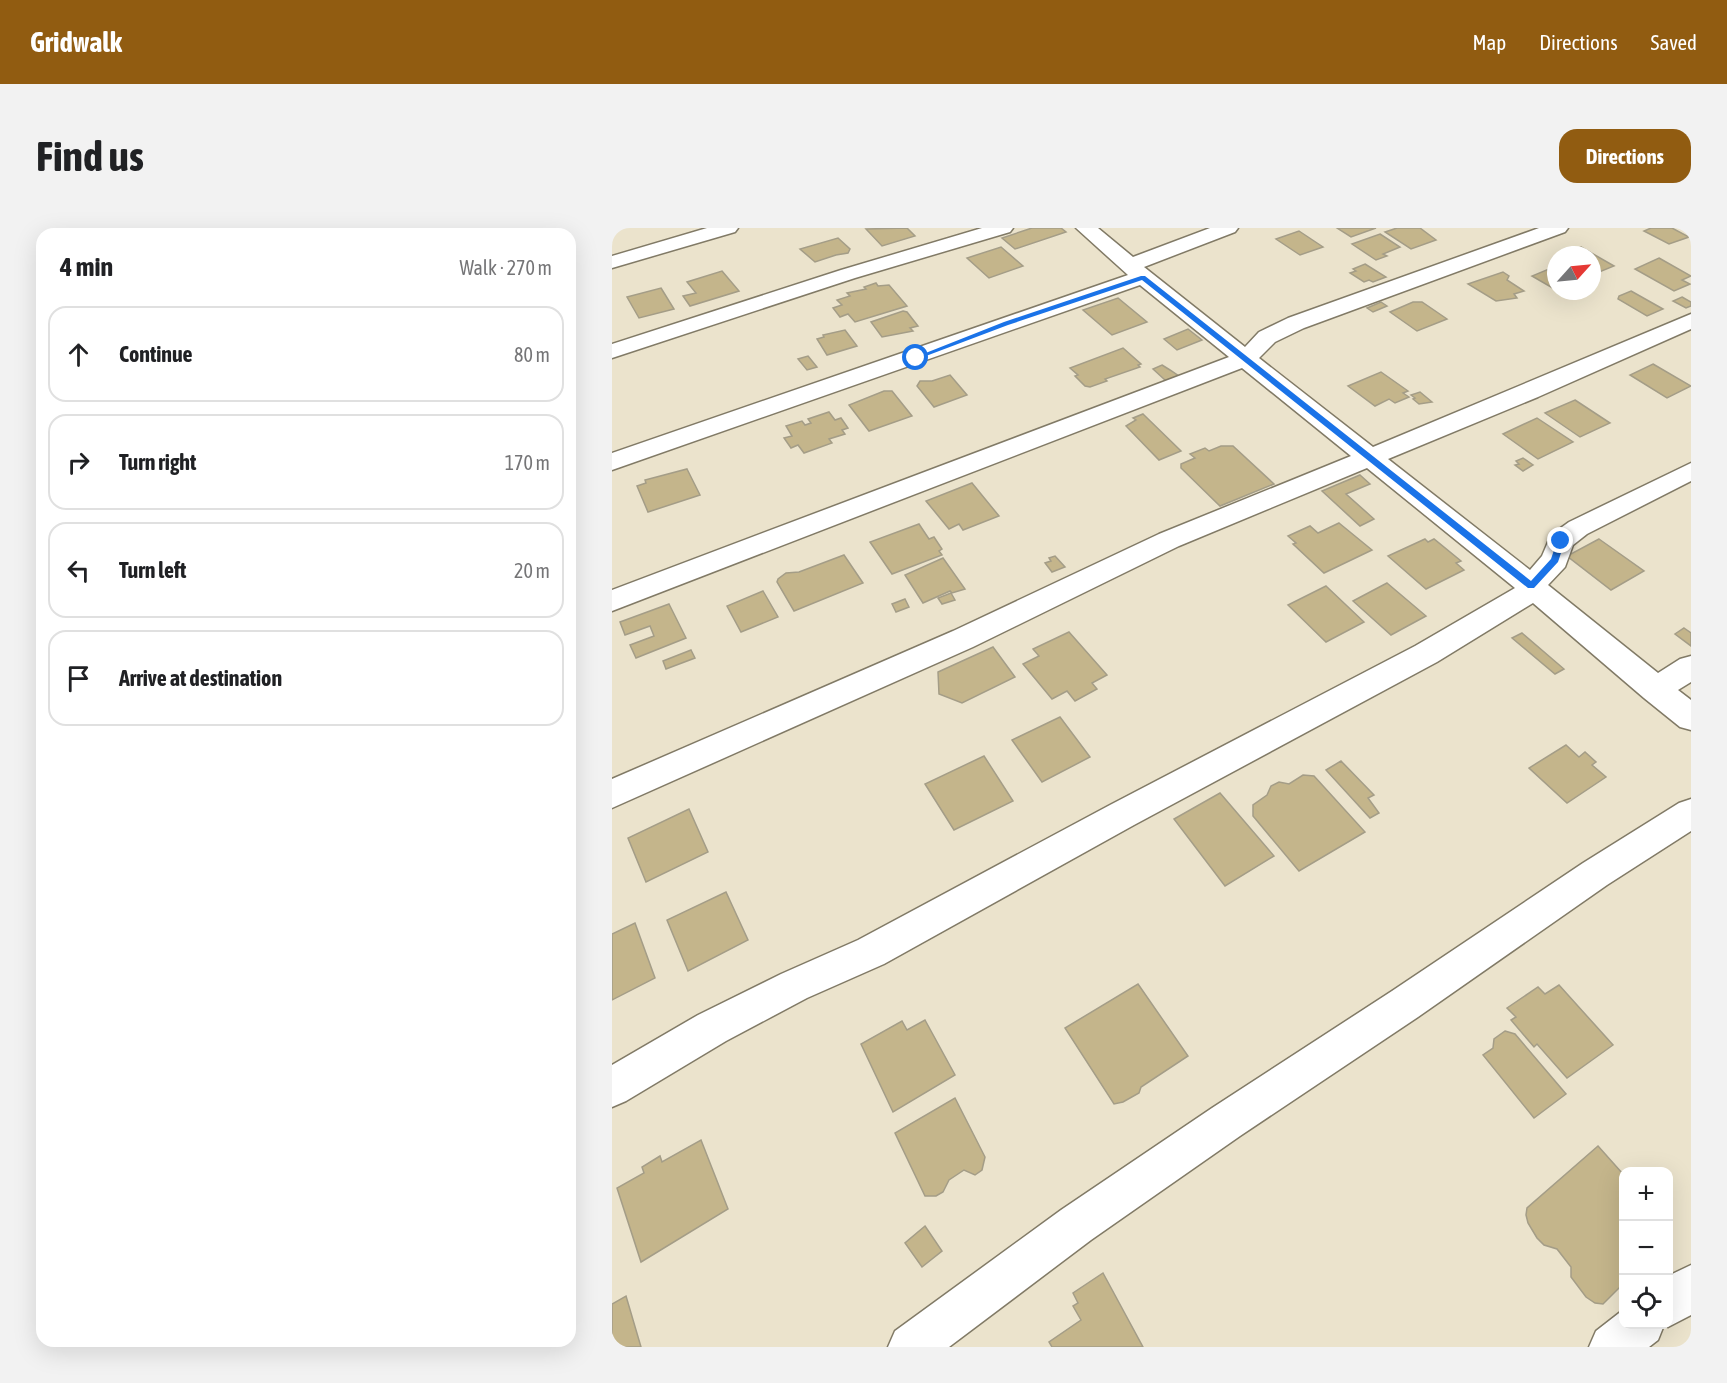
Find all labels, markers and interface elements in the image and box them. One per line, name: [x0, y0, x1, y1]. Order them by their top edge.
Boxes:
text: Gridwalk: [30, 26, 122, 58]
text: Map: [1472, 30, 1506, 54]
text: Directions: [1539, 30, 1618, 54]
text: Saved: [1651, 30, 1697, 54]
button: Directions: [1559, 129, 1691, 183]
text: Find us: [36, 132, 144, 180]
north arrow: [1547, 246, 1601, 300]
text: 4 min: [60, 252, 113, 282]
text: Walk · 270 m: [460, 256, 552, 279]
icon: ahead: [62, 338, 95, 371]
text: Continue: [119, 341, 193, 367]
text: 80 m: [514, 343, 550, 366]
route start: [902, 344, 928, 370]
icon: right: [62, 446, 95, 479]
text: Turn right: [119, 449, 196, 475]
text: 170 m: [505, 451, 550, 474]
route end: [1547, 527, 1573, 553]
icon: left: [62, 554, 95, 587]
text: Turn left: [119, 557, 186, 583]
text: 20 m: [514, 559, 550, 582]
icon: arrive: [62, 662, 95, 695]
text: Arrive at destination: [119, 665, 282, 691]
map controls: [1619, 1167, 1673, 1329]
button: +: [1619, 1167, 1673, 1221]
button: −: [1619, 1221, 1673, 1275]
button: locate: [1619, 1275, 1673, 1329]

